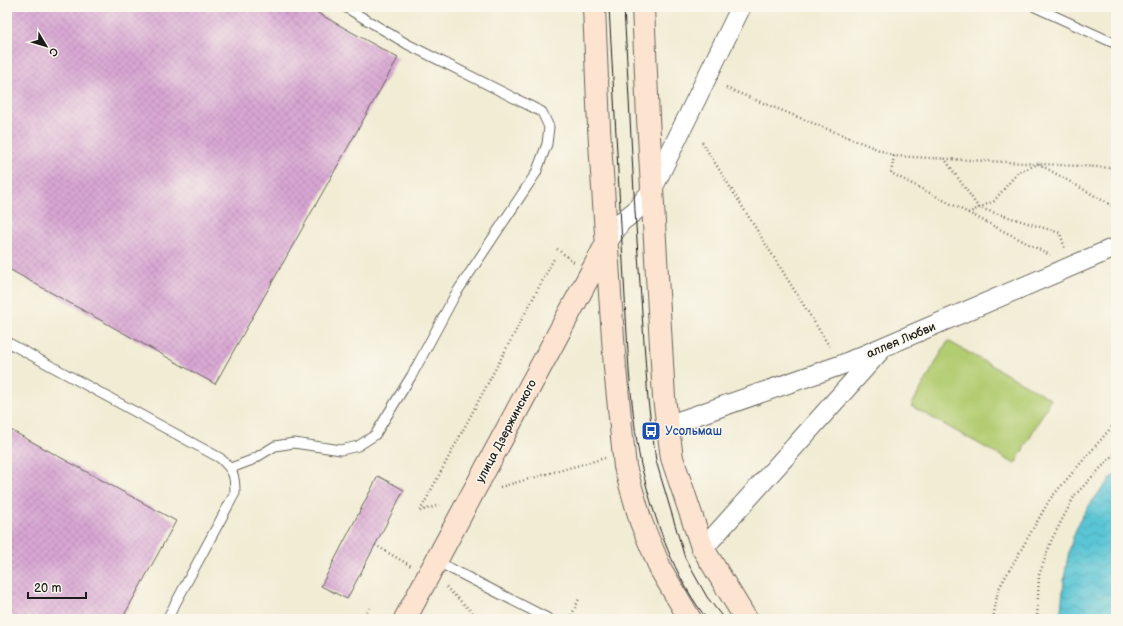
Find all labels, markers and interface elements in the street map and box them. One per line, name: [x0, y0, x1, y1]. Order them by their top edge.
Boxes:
north arrow: [26, 26, 66, 66]
text: С: [46, 45, 61, 59]
street label: аллея Любви: [864, 319, 938, 362]
street label: улица Дзержинского: [473, 377, 540, 485]
bus stop icon: Усольмаш: [640, 420, 662, 442]
place label: Усольмаш: [665, 424, 722, 439]
scale bar: [28, 574, 86, 600]
text: 20 m: [34, 581, 61, 596]

